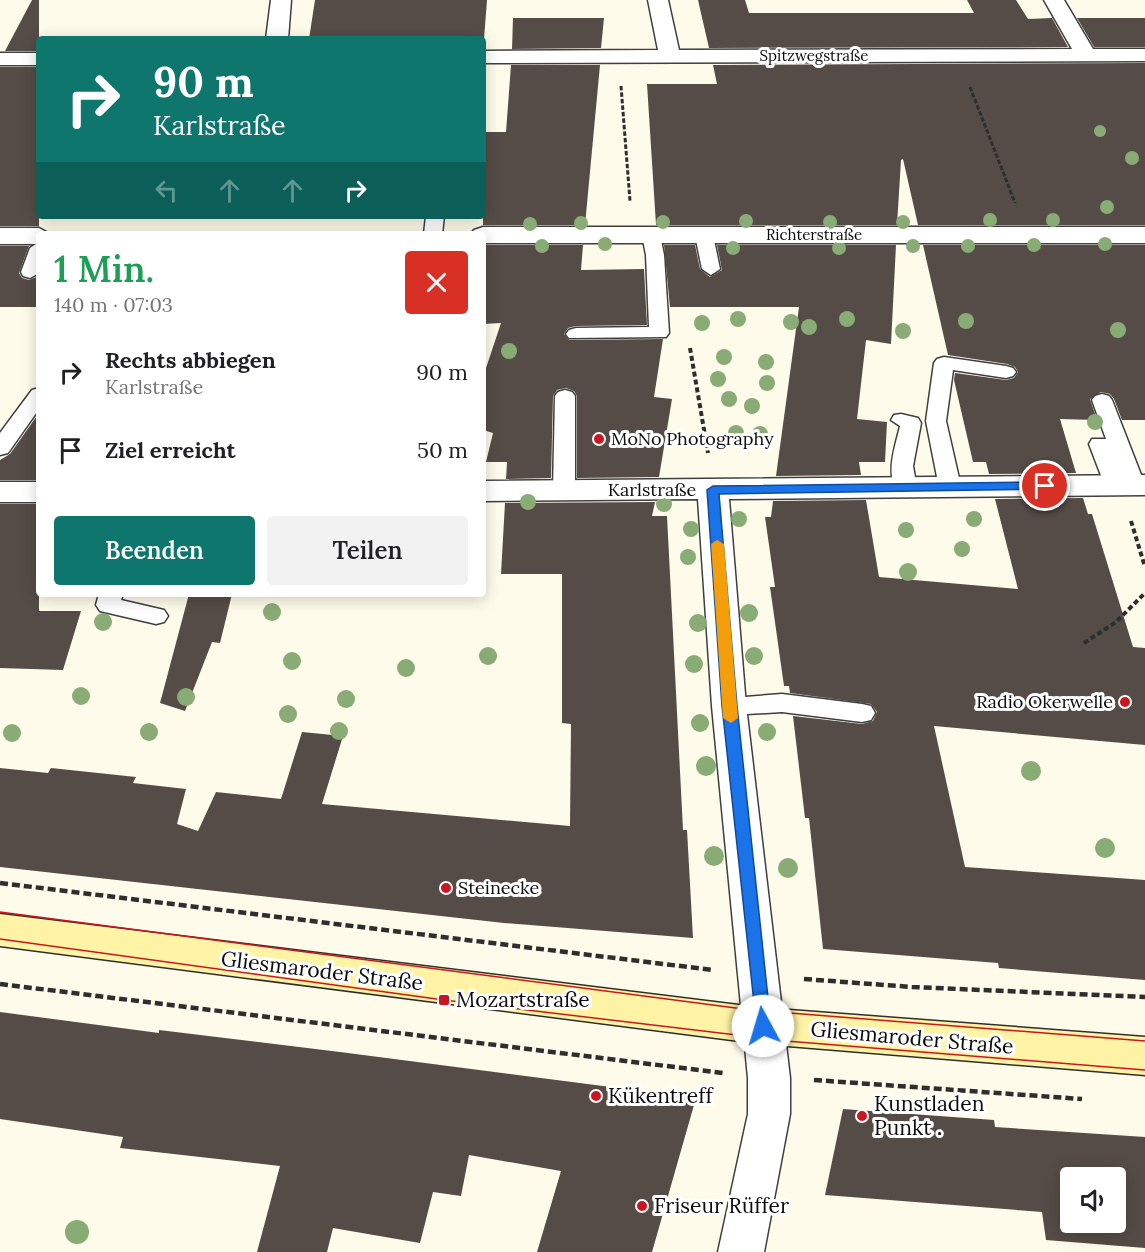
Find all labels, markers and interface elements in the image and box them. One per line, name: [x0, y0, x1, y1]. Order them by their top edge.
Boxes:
street label: Spitzwegstraße: [760, 46, 868, 65]
text: 90 m: [153, 55, 254, 109]
icon: right: [54, 60, 132, 138]
text: Karlstraße: [153, 108, 286, 142]
icon: left: [150, 174, 183, 207]
icon: ahead: [213, 174, 246, 207]
icon: ahead: [276, 174, 309, 207]
icon: right: [339, 174, 372, 207]
street label: Richterstraße: [766, 225, 862, 244]
text: 1 Min.: [54, 246, 154, 292]
button: close: [405, 251, 468, 314]
text: 140 m · 07:03: [54, 292, 173, 317]
text: Rechts abbiegen: [105, 346, 276, 374]
icon: right: [54, 356, 87, 389]
text: 90 m: [416, 358, 468, 386]
text: Karlstraße: [105, 374, 203, 399]
place label: MoNo Photography: [611, 427, 774, 450]
marker: MoNo Photography: [592, 432, 606, 446]
icon: arrive: [54, 434, 87, 467]
text: Ziel erreicht: [105, 436, 236, 464]
text: 50 m: [417, 436, 468, 464]
pin: [1019, 460, 1070, 511]
icon: arrive: [1028, 469, 1061, 502]
street label: Karlstraße: [608, 478, 696, 501]
button: Beenden: [54, 516, 255, 585]
button: Teilen: [267, 516, 468, 585]
place label: Radio Okerwelle: [976, 690, 1113, 713]
marker: Radio Okerwelle: [1118, 695, 1132, 709]
place label: Steinecke: [458, 876, 540, 899]
marker: Steinecke: [439, 881, 453, 895]
street label: Gliesmaroder Straße: [219, 945, 425, 996]
place label: Mozartstraße: [456, 986, 590, 1013]
marker: Mozartstraße: [437, 993, 451, 1007]
position arrow: [731, 994, 795, 1058]
street label: Gliesmaroder Straße: [809, 1015, 1015, 1060]
place label: Kükentreff: [608, 1082, 715, 1109]
marker: Kükentreff: [589, 1089, 603, 1103]
place label: Kunstladen Punkt .: [874, 1090, 985, 1141]
marker: Kunstladen Punkt .: [855, 1109, 869, 1123]
map controls: [1060, 1167, 1126, 1233]
button: sound: [1060, 1167, 1126, 1233]
place label: Friseur Rüffer: [654, 1192, 789, 1219]
marker: Friseur Rüffer: [635, 1199, 649, 1213]

